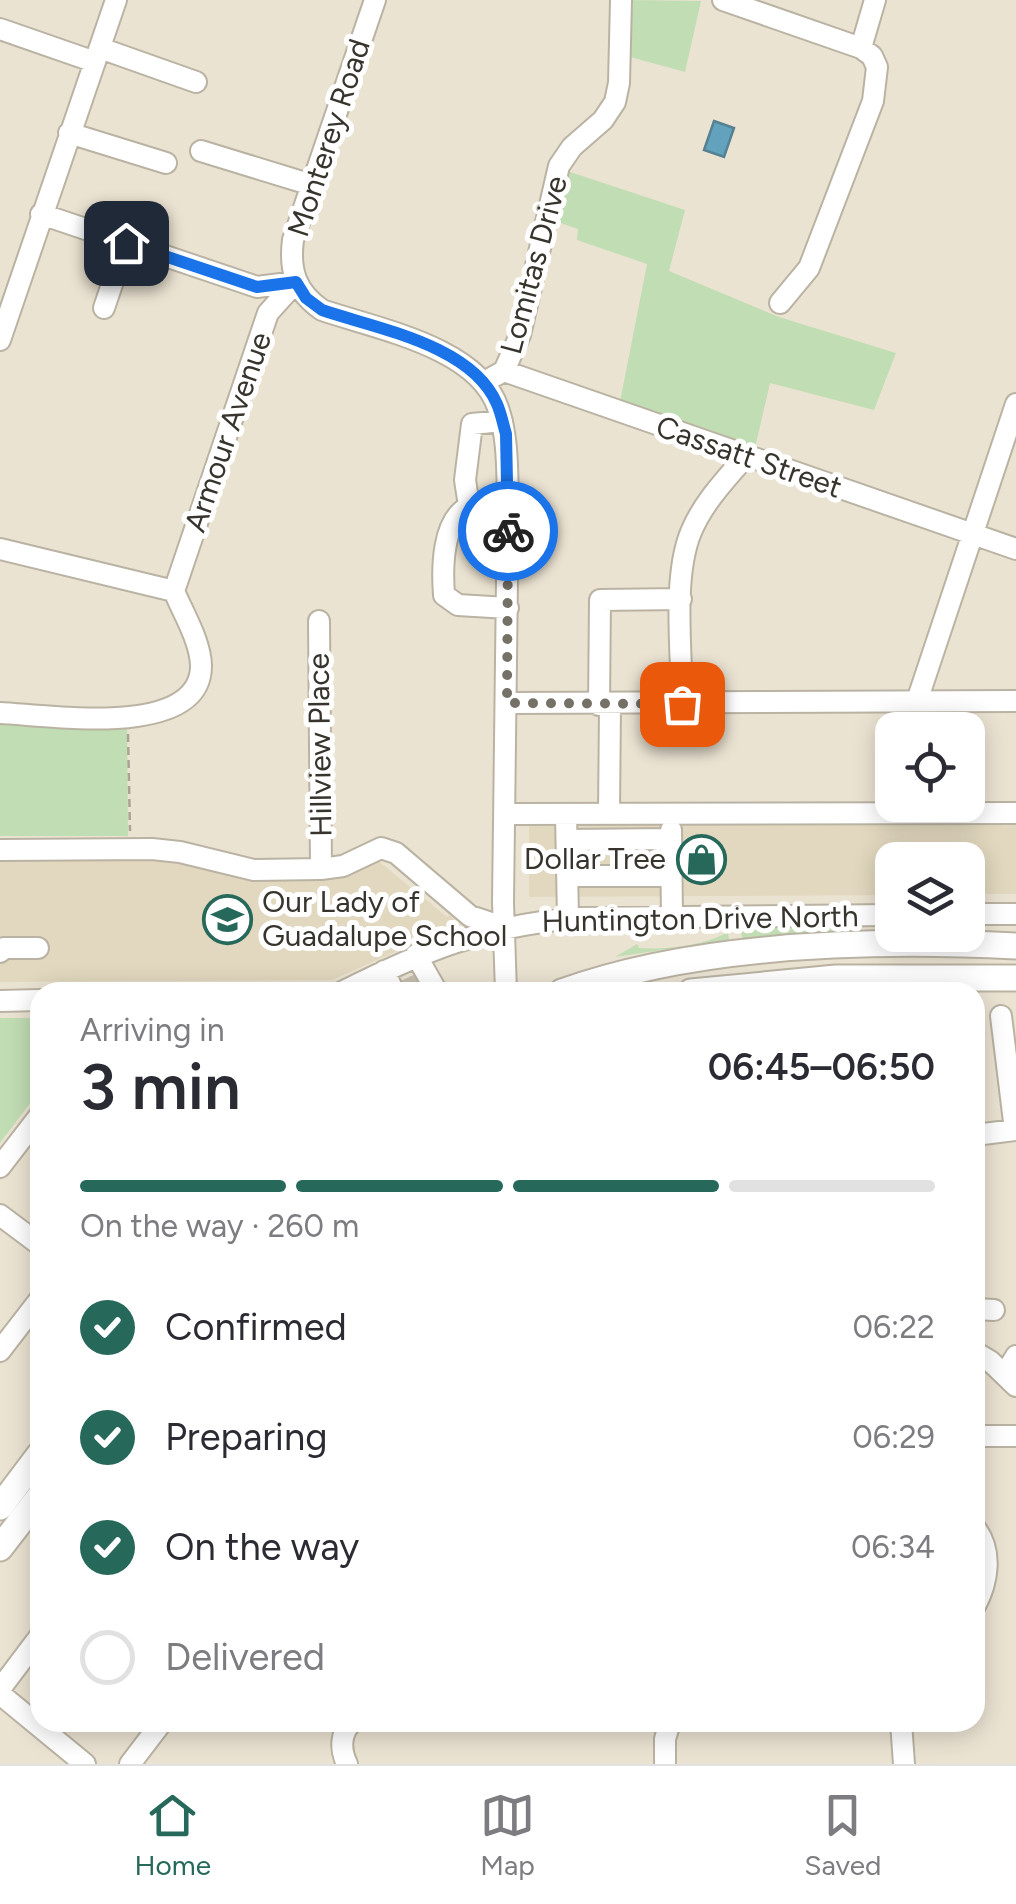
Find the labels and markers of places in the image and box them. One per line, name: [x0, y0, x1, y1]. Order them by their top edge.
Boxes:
pin: [84, 201, 169, 286]
pin: [640, 662, 725, 747]
shop icon: Dollar Tree: [675, 833, 727, 885]
place label: Dollar Tree: [524, 840, 666, 877]
place label: Our Lady of Guadalupe School: [262, 883, 507, 954]
school or university icon: Our Lady of Guadalupe School: [201, 893, 253, 945]

